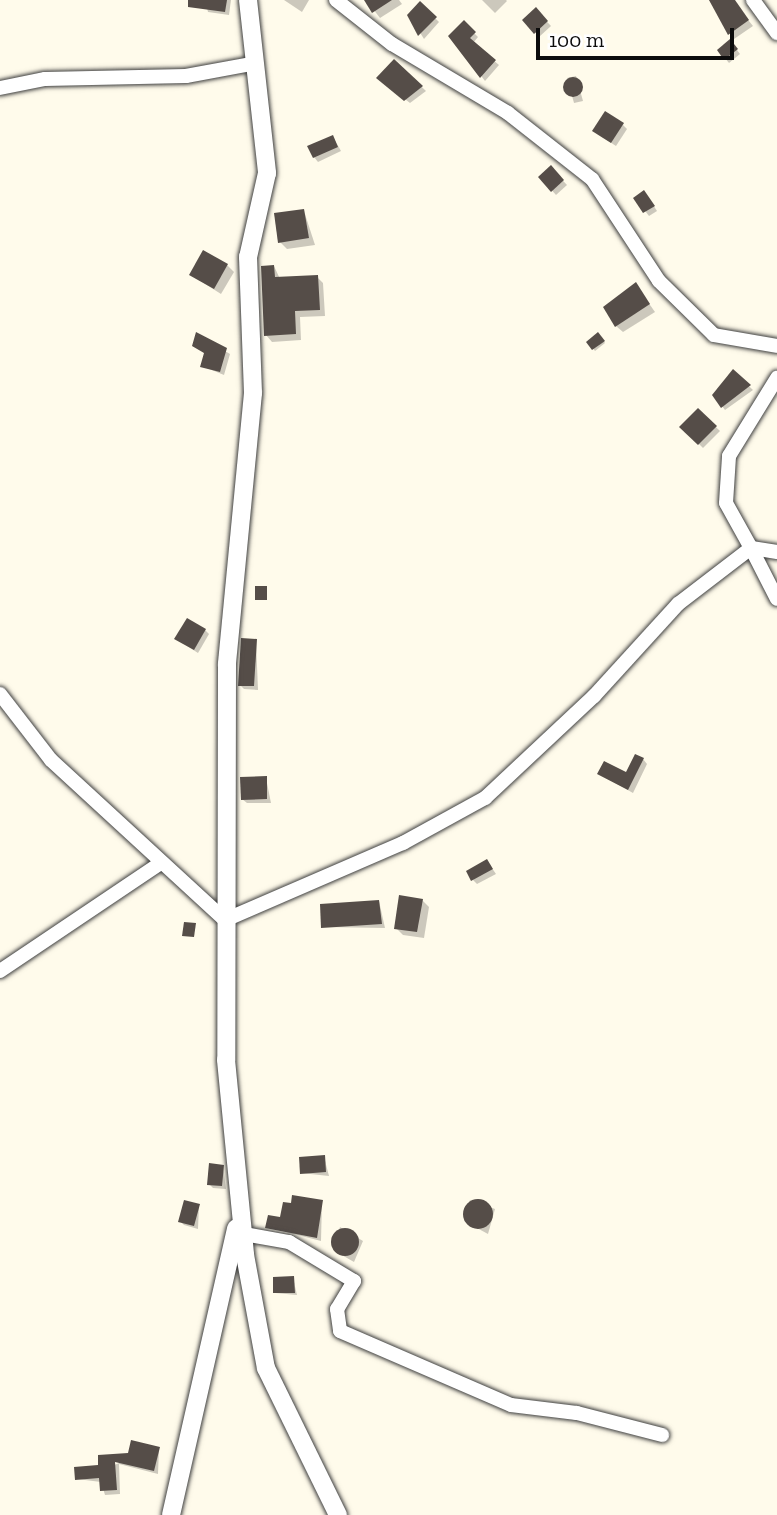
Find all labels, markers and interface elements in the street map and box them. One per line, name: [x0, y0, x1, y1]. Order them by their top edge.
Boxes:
scale bar: [539, 14, 737, 58]
text: 100 m: [549, 27, 604, 52]

